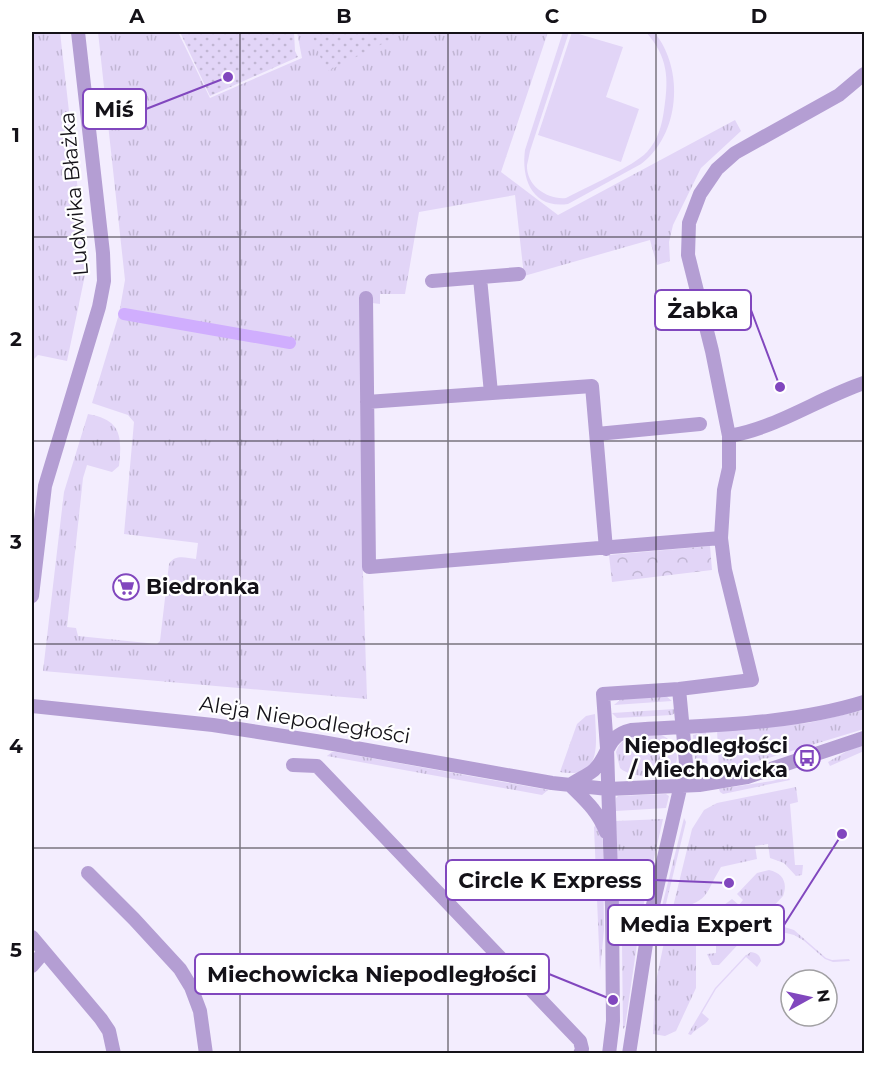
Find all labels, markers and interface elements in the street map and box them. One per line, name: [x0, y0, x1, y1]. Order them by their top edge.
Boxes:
text: A: [128, 4, 145, 28]
text: B: [336, 4, 352, 28]
text: C: [545, 4, 560, 28]
text: D: [751, 4, 767, 28]
callout: Miś: [83, 89, 146, 129]
text: Miś: [94, 96, 134, 123]
street label: Ludwika Błażka: [54, 111, 93, 277]
text: 1: [12, 123, 20, 147]
callout: Żabka: [655, 290, 751, 330]
text: Żabka: [667, 297, 739, 324]
text: 2: [10, 327, 22, 351]
text: 3: [9, 530, 22, 554]
supermarket icon: Biedronka: [111, 572, 141, 602]
place label: Biedronka: [146, 574, 260, 599]
street label: Aleja Niepodległości: [198, 690, 412, 749]
place label: Niepodległości / Miechowicka: [624, 733, 788, 782]
text: 4: [9, 734, 23, 758]
bus stop icon: Niepodległości / Miechowicka: [792, 743, 822, 773]
callout: Circle K Express: [446, 860, 654, 900]
text: Circle K Express: [458, 867, 642, 894]
callout: Media Expert: [608, 905, 784, 945]
text: Media Expert: [620, 911, 773, 938]
text: 5: [10, 938, 22, 962]
callout: Miechowicka Niepodległości: [195, 954, 549, 994]
text: Miechowicka Niepodległości: [207, 961, 537, 988]
north arrow: [779, 968, 839, 1028]
text: N: [813, 988, 834, 1004]

